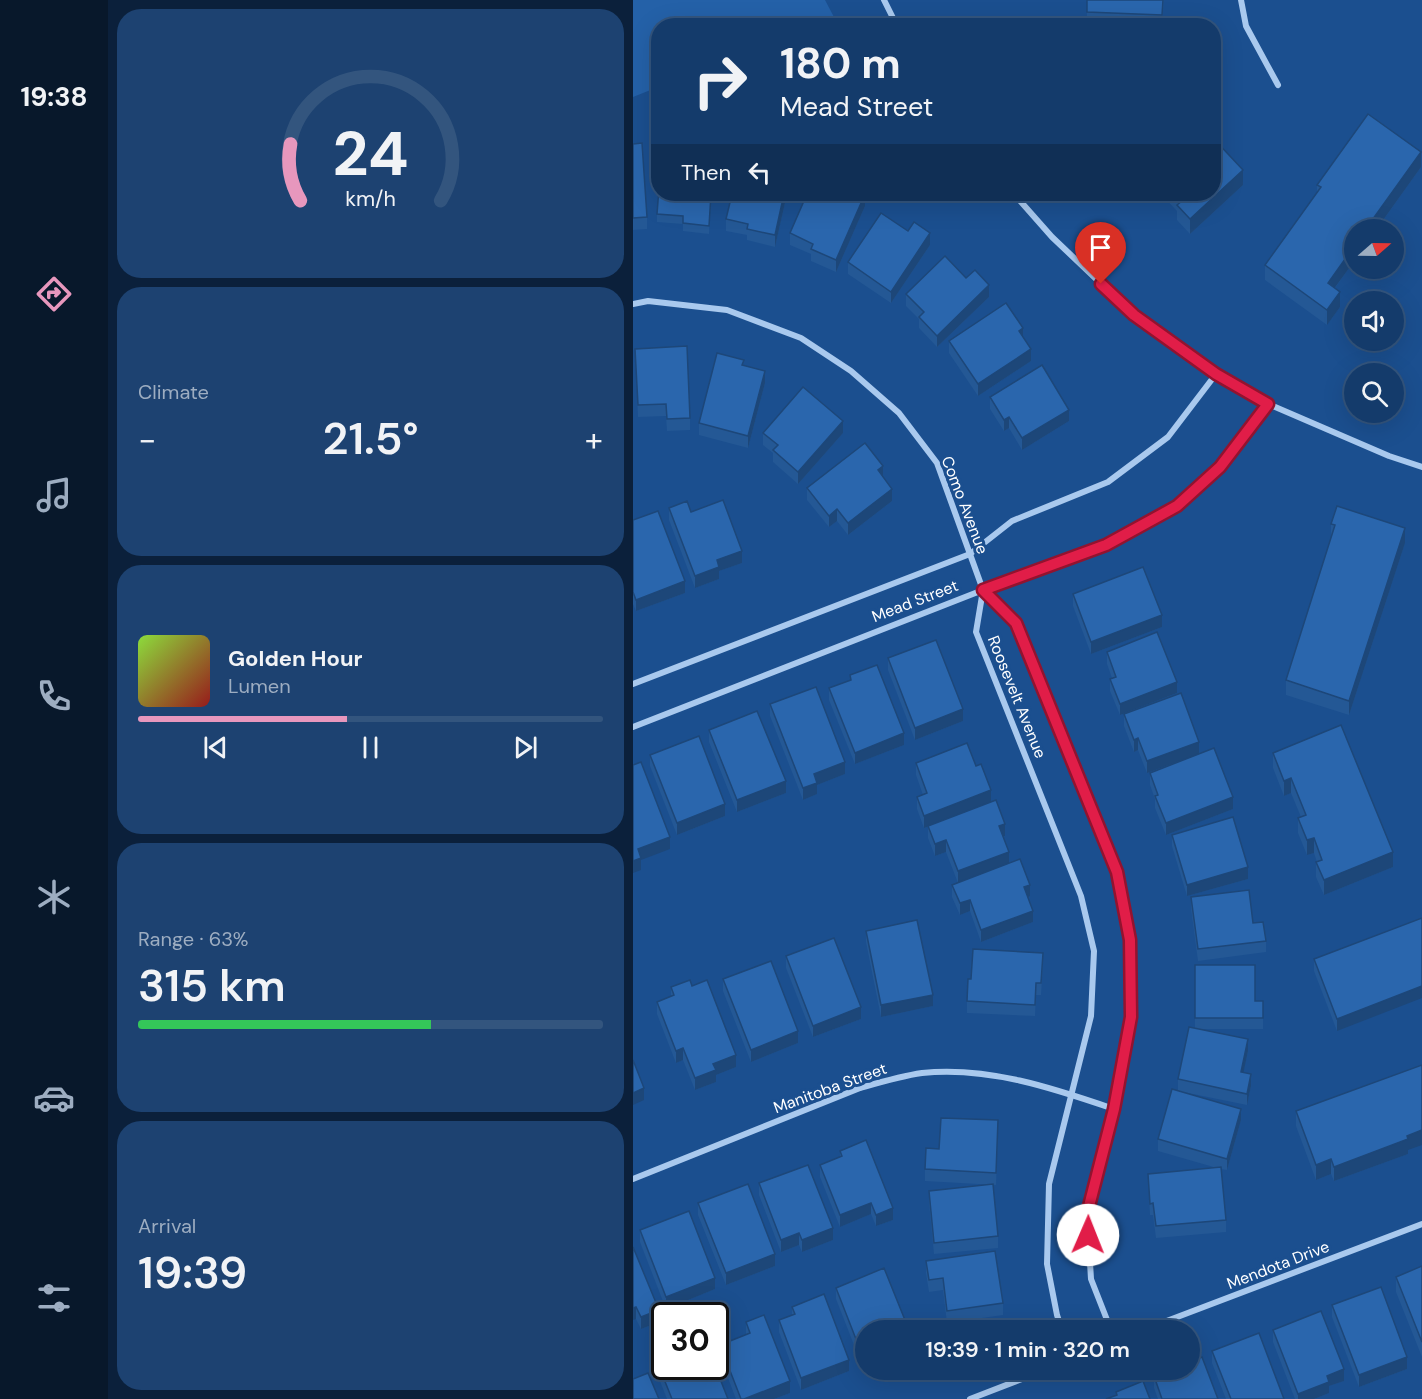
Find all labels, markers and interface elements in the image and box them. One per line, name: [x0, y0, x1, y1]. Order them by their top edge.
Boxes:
text: 180 m: [780, 36, 901, 91]
icon: right: [681, 42, 759, 120]
text: 19:38: [20, 79, 88, 114]
text: Mead Street: [780, 89, 933, 124]
text: 24: [332, 113, 409, 194]
icon: left: [743, 156, 776, 189]
text: Then: [681, 158, 731, 187]
text: km/h: [345, 185, 396, 213]
north arrow: [1344, 219, 1404, 279]
map controls: [1344, 219, 1404, 423]
pin: [1075, 222, 1126, 284]
icon: arrive: [1084, 231, 1117, 264]
icon: directions: [33, 273, 75, 315]
button: sound: [1344, 291, 1404, 351]
button: search: [1344, 363, 1404, 423]
text: Climate: [138, 379, 209, 405]
text: 21.5°: [322, 409, 419, 468]
text: −: [138, 418, 156, 461]
text: +: [585, 418, 603, 461]
street label: Como Avenue: [937, 453, 993, 557]
icon: music: [33, 474, 75, 516]
street label: Mead Street: [869, 575, 961, 627]
street label: Roosevelt Avenue: [983, 633, 1051, 761]
text: Golden Hour: [228, 644, 363, 673]
text: Lumen: [228, 673, 291, 699]
icon: phone: [33, 675, 75, 717]
icon: previous: [199, 731, 232, 764]
icon: pause: [354, 731, 387, 764]
icon: next: [509, 731, 542, 764]
icon: climate: [33, 876, 75, 918]
text: Range · 63%: [138, 926, 248, 952]
text: 315 km: [138, 956, 286, 1015]
street label: Manitoba Street: [770, 1058, 890, 1118]
icon: car: [33, 1077, 75, 1119]
position arrow: [1056, 1203, 1120, 1267]
text: Arrival: [138, 1213, 196, 1239]
street label: Mendota Drive: [1224, 1236, 1332, 1294]
text: 19:39: [138, 1243, 247, 1302]
icon: filters: [33, 1277, 75, 1319]
speed limit sign: 30: [651, 1302, 729, 1380]
text: 19:39 · 1 min · 320 m: [925, 1335, 1130, 1364]

